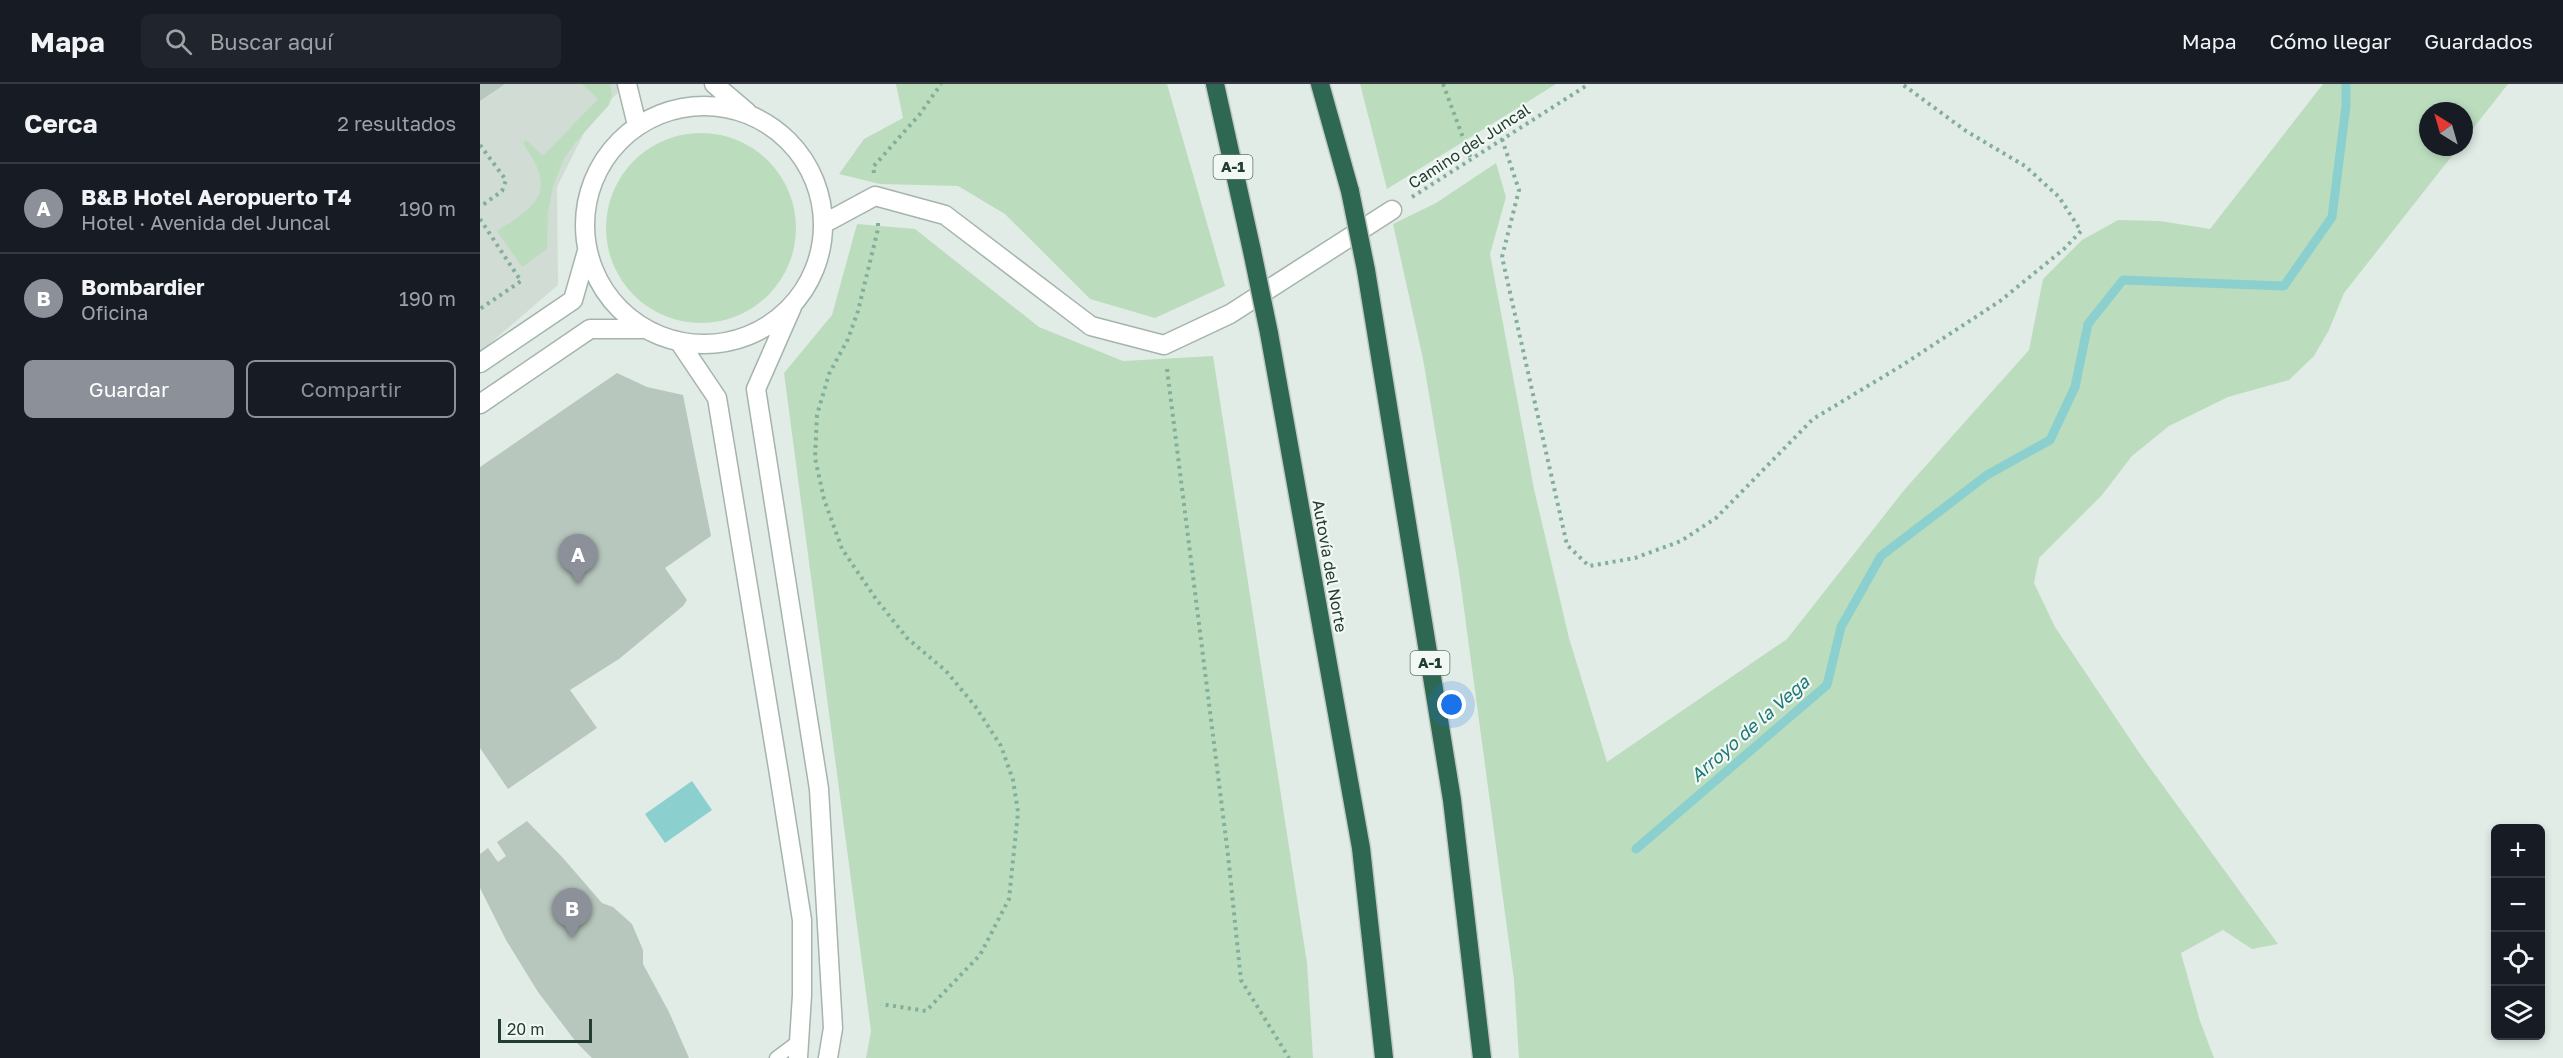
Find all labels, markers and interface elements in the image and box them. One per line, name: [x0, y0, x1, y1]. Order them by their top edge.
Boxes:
search box: [141, 14, 561, 68]
text: Mapa: [30, 25, 105, 58]
icon: search: [162, 25, 195, 58]
text: Buscar aquí: [210, 28, 333, 55]
text: Mapa: [2182, 28, 2237, 54]
text: Cómo llegar: [2270, 28, 2391, 54]
text: Guardados: [2424, 28, 2533, 54]
street label: Camino del Juncal: [1404, 99, 1534, 193]
north arrow: [2419, 102, 2473, 156]
text: Cerca: [24, 108, 98, 139]
text: 2 resultados: [337, 111, 456, 135]
road number: A-1: [1214, 155, 1252, 179]
text: B&B Hotel Aeropuerto T4: [81, 183, 352, 210]
text: A: [36, 196, 51, 220]
text: 190 m: [399, 196, 456, 220]
text: Hotel · Avenida del Juncal: [81, 210, 330, 234]
text: Bombardier: [81, 273, 205, 300]
text: B: [36, 286, 51, 310]
text: 190 m: [399, 286, 456, 310]
text: Oficina: [81, 300, 148, 324]
button: Guardar: [24, 360, 234, 418]
button: Compartir: [246, 360, 456, 418]
street label: Autovía del Norte: [1308, 498, 1352, 634]
pin: A: [558, 534, 598, 584]
road number: A-1: [1410, 651, 1450, 675]
water label: Arroyo de la Vega: [1685, 670, 1814, 786]
your location: [1437, 690, 1466, 719]
map controls: [2491, 824, 2545, 1040]
button: +: [2491, 824, 2545, 878]
button: −: [2491, 878, 2545, 932]
pin: B: [552, 888, 592, 938]
button: locate: [2491, 932, 2545, 986]
button: layers: [2491, 986, 2545, 1040]
scale bar: [498, 1016, 592, 1044]
text: 20 m: [507, 1019, 544, 1039]

